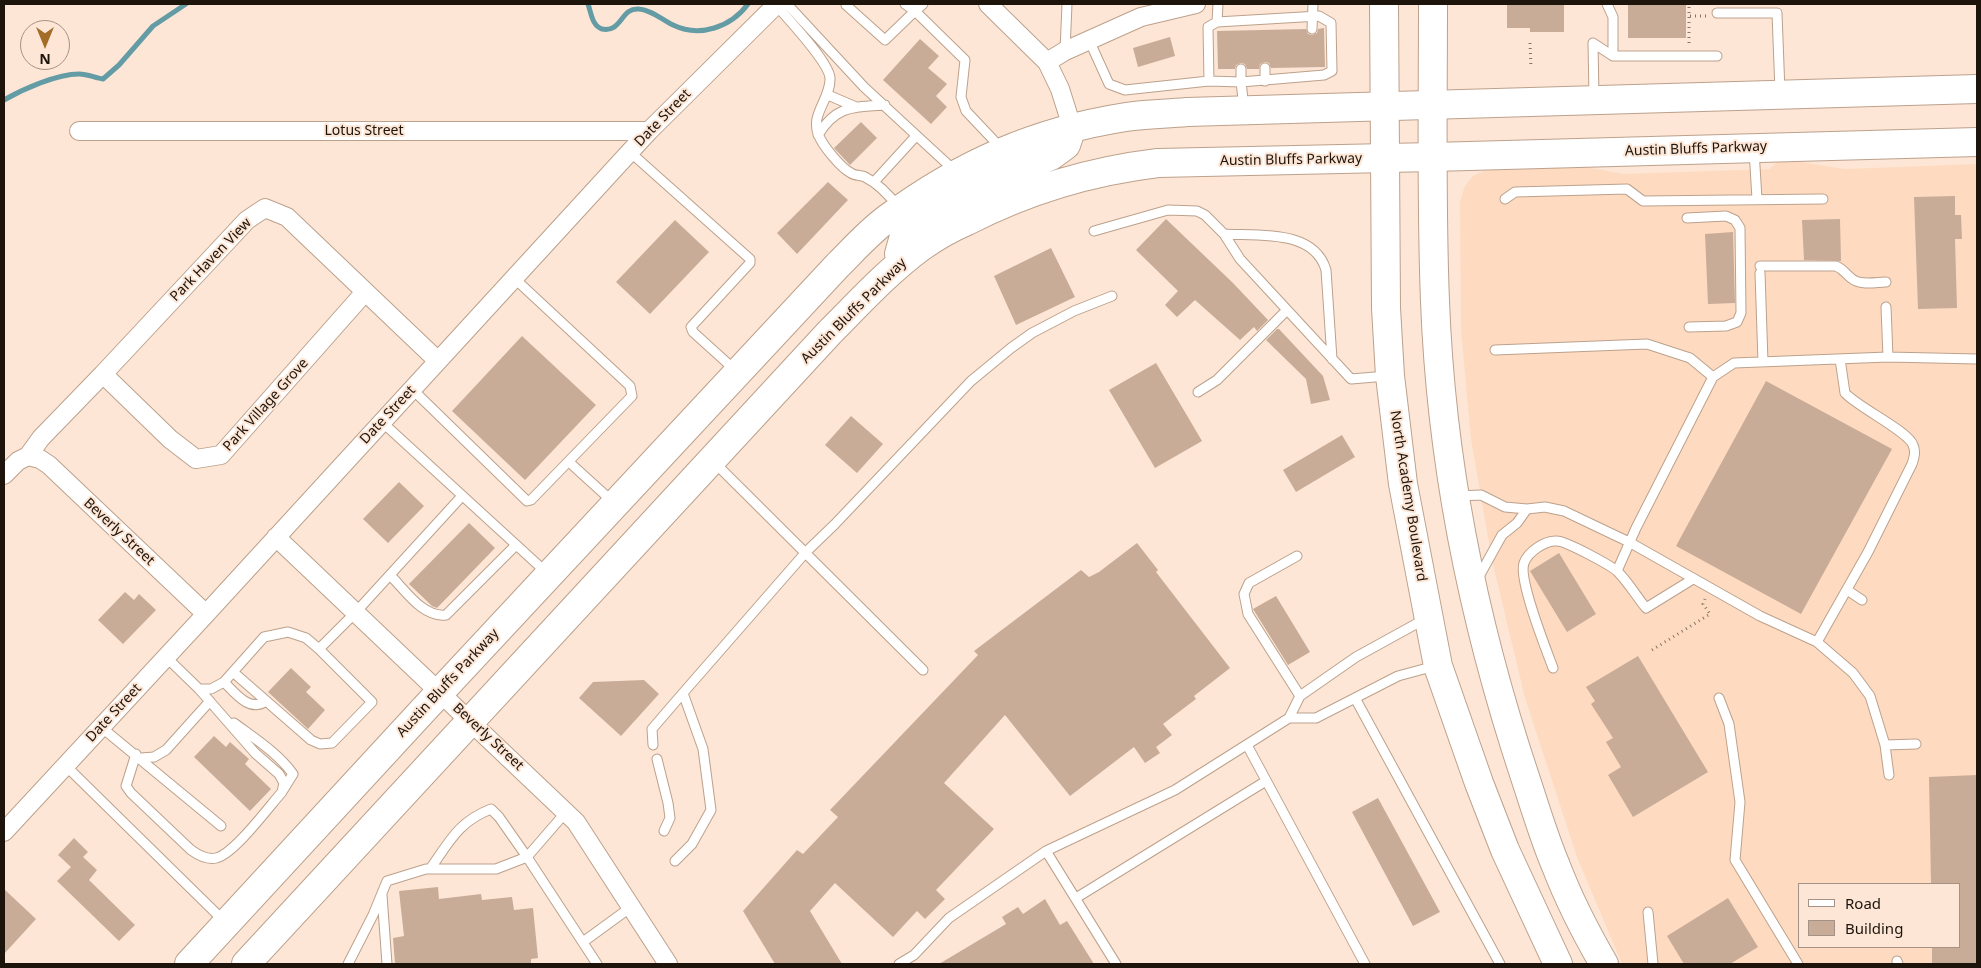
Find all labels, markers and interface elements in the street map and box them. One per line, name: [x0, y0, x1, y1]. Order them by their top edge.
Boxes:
north arrow: [20, 20, 70, 70]
text: N: [39, 50, 51, 69]
street label: Date Street: [631, 86, 695, 150]
street label: Lotus Street: [325, 123, 403, 139]
street label: Austin Bluffs Parkway: [1625, 138, 1767, 160]
street label: Austin Bluffs Parkway: [1220, 150, 1362, 170]
street label: Park Haven View: [167, 215, 255, 305]
street label: Austin Bluffs Parkway: [798, 255, 910, 367]
street label: Park Village Grove: [220, 355, 312, 455]
street label: Date Street: [357, 382, 419, 448]
street label: North Academy Boulevard: [1386, 409, 1430, 583]
street label: Beverly Street: [80, 495, 158, 569]
street label: Austin Bluffs Parkway: [393, 625, 503, 741]
street label: Date Street: [83, 680, 145, 746]
street label: Beverly Street: [449, 700, 527, 774]
legend: [1798, 883, 1961, 948]
text: Road: [1845, 893, 1881, 913]
text: Building: [1845, 918, 1903, 938]

